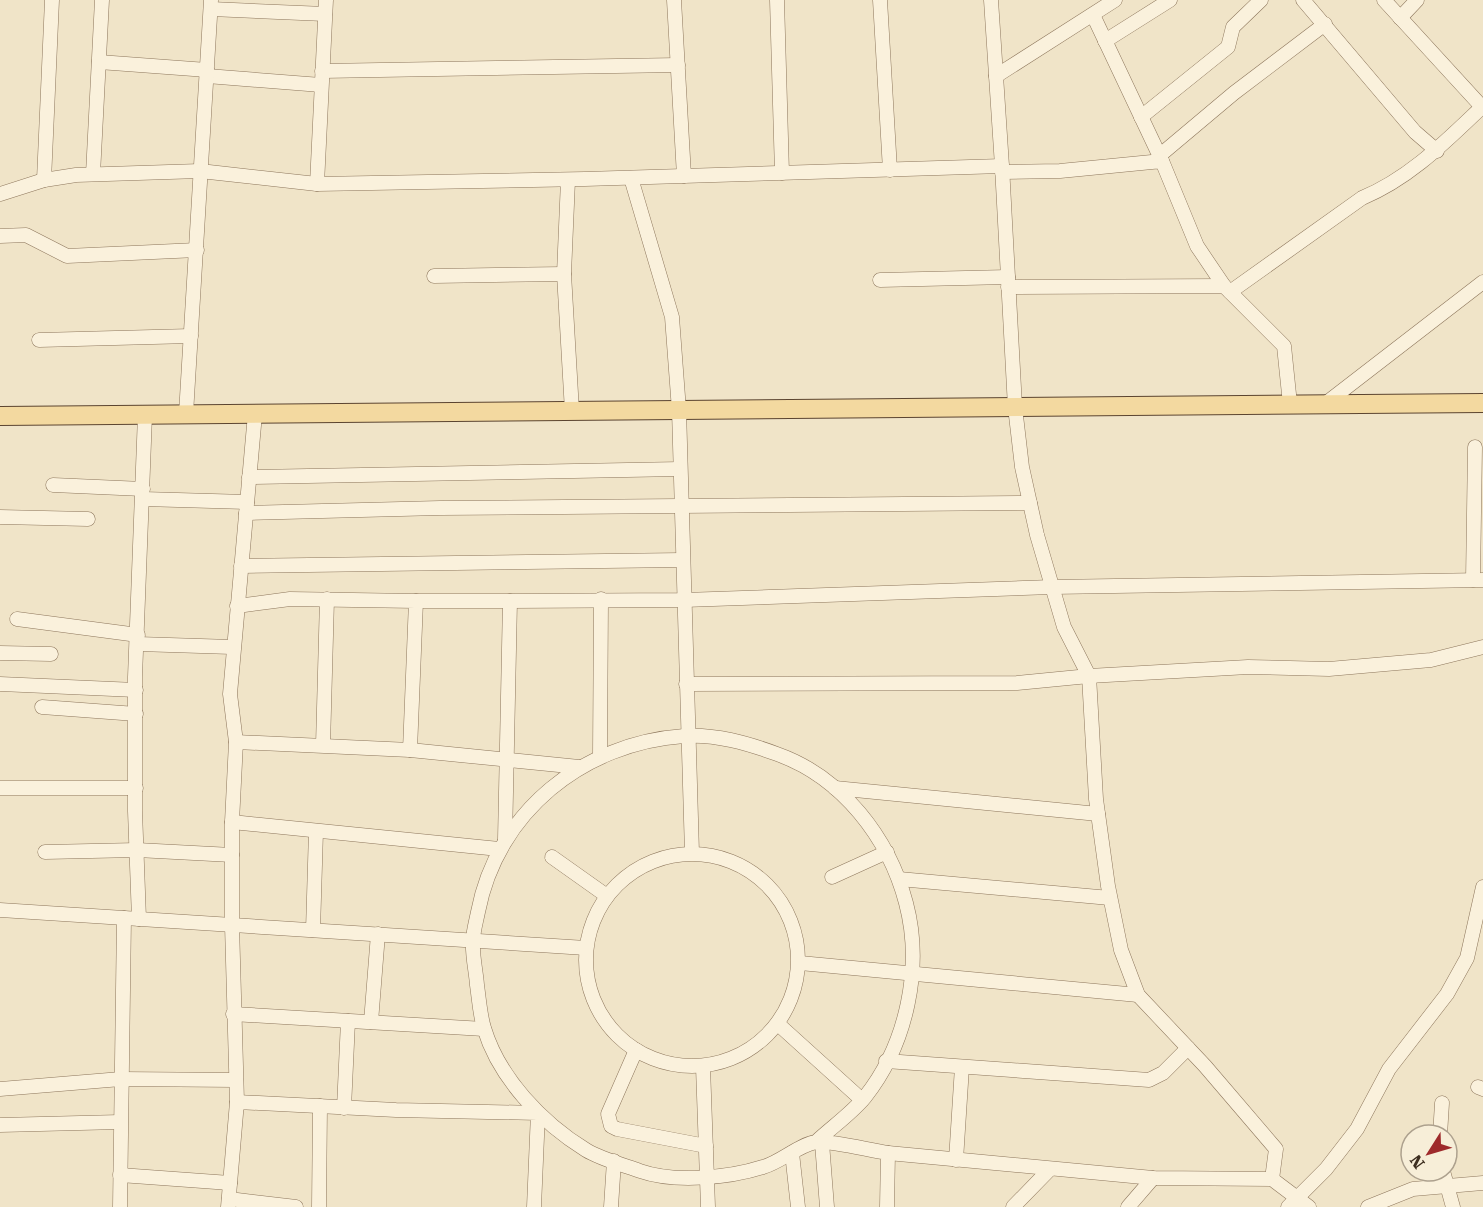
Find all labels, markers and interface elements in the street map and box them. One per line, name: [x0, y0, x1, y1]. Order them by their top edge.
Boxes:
north arrow: [1399, 1123, 1459, 1183]
text: N: [1406, 1151, 1429, 1172]

